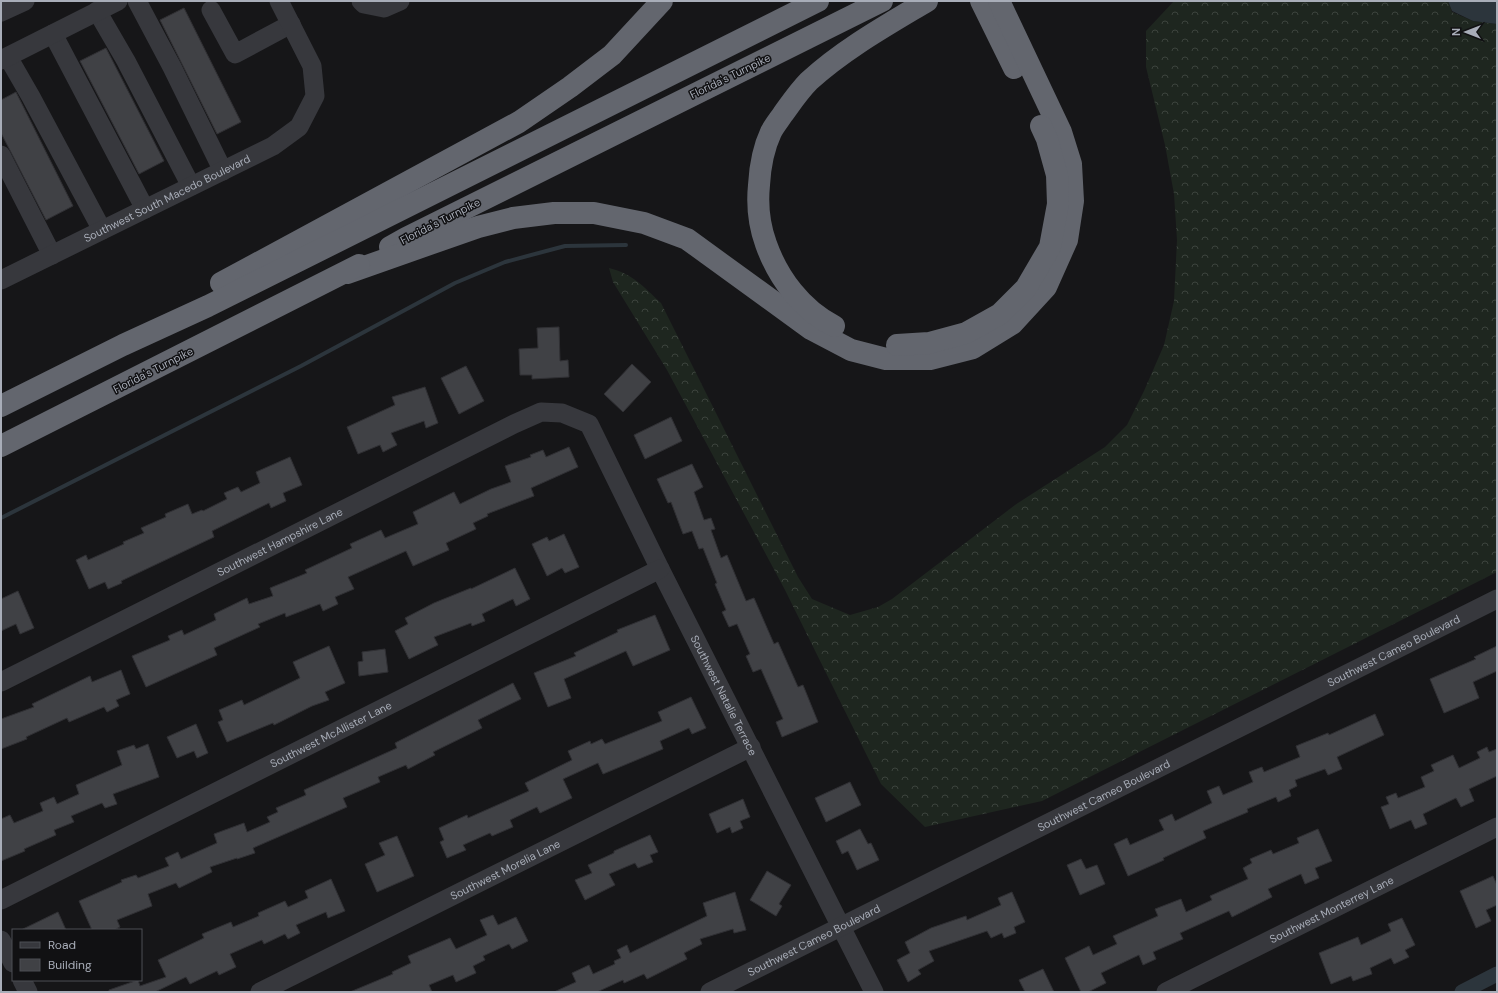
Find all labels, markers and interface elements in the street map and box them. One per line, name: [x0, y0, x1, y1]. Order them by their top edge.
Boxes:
north arrow: [1446, 12, 1486, 52]
text: N: [1449, 28, 1463, 36]
street label: Florida's Turnpike: [687, 50, 773, 102]
street label: Southwest South Macedo Boulevard: [81, 151, 253, 245]
street label: Florida's Turnpike: [398, 195, 482, 247]
street label: Florida's Turnpike: [111, 344, 195, 396]
street label: Southwest Hampshire Lane: [215, 504, 345, 579]
street label: Southwest Cameo Boulevard: [1325, 612, 1462, 690]
street label: Southwest Natalie Terrace: [688, 633, 760, 758]
street label: Southwest McAllister Lane: [268, 698, 394, 771]
street label: Southwest Cameo Boulevard: [1035, 756, 1172, 834]
street label: Southwest Morelia Lane: [448, 836, 563, 903]
street label: Southwest Monterrey Lane: [1267, 873, 1396, 946]
street label: Southwest Cameo Boulevard: [745, 901, 883, 979]
legend: [12, 929, 142, 981]
text: Road: [48, 937, 76, 953]
text: Building: [48, 957, 92, 973]

